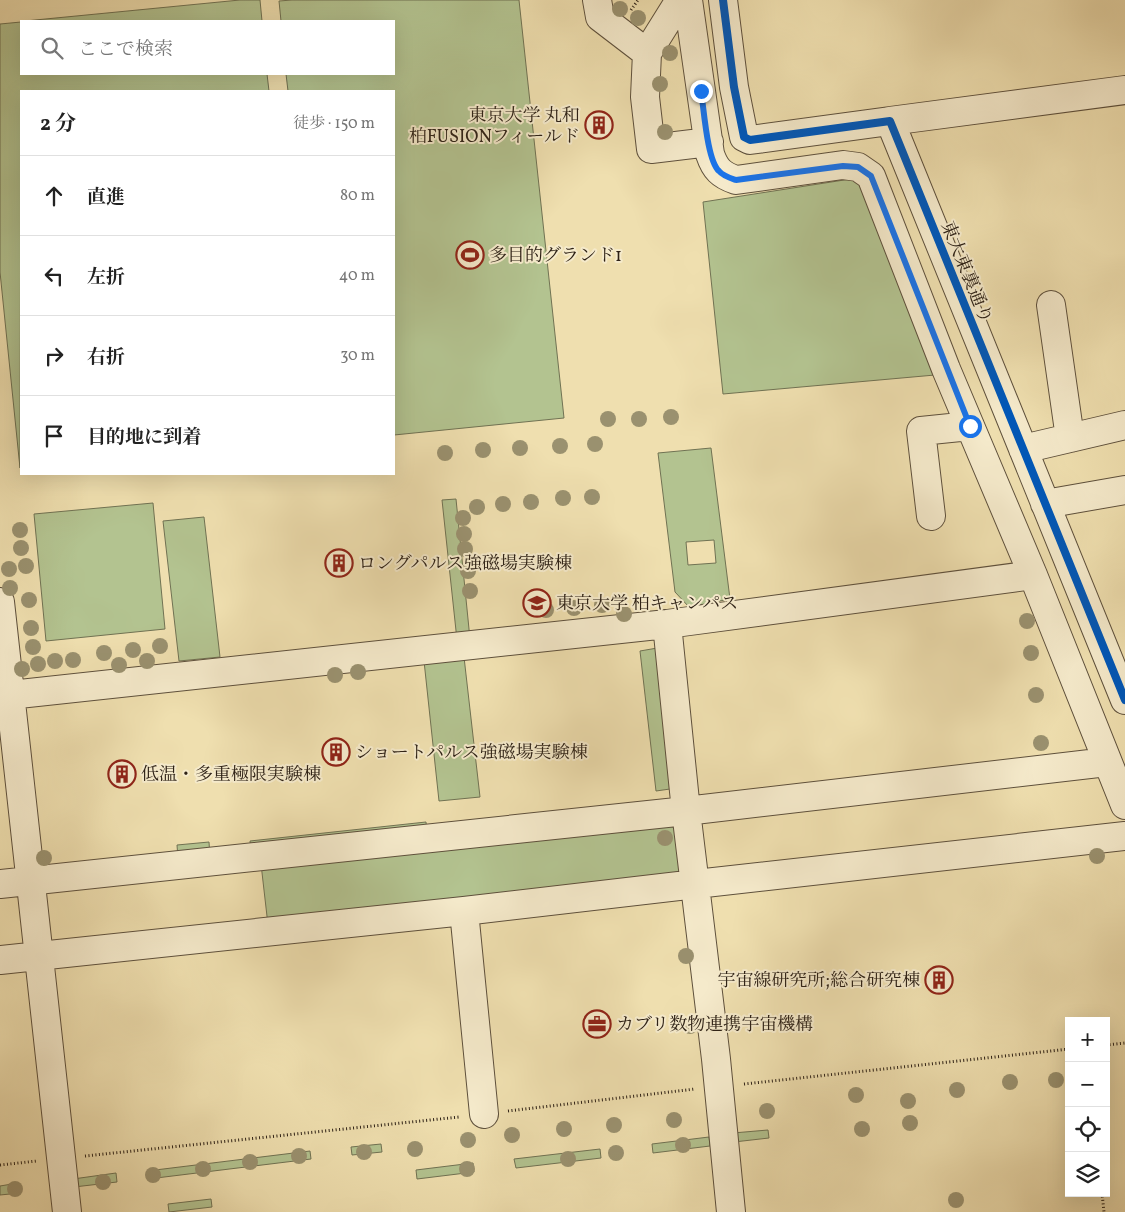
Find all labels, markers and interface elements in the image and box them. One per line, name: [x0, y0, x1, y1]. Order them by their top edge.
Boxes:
search box: [20, 20, 395, 75]
icon: search: [38, 34, 66, 62]
text: ここで検索: [78, 37, 173, 63]
route end: [690, 80, 713, 103]
place label: 東京大学 丸和 柏FUSIONフィールド: [409, 104, 580, 150]
text: 2 分: [40, 110, 76, 139]
building icon: 東京大学 丸和 柏FUSIONフィールド: [584, 110, 614, 140]
text: 徒歩 · 150 m: [293, 113, 375, 135]
icon: ahead: [40, 182, 68, 210]
text: 直進: [87, 185, 125, 211]
text: 80 m: [340, 185, 375, 207]
street label: 東大東裏通り: [934, 218, 997, 327]
sports icon: 多目的グランド1: [455, 240, 485, 270]
place label: 多目的グランド1: [489, 244, 622, 269]
icon: left: [40, 262, 68, 290]
text: 左折: [87, 265, 125, 291]
text: 40 m: [339, 265, 375, 287]
icon: right: [40, 342, 68, 370]
text: 右折: [87, 345, 125, 371]
text: 30 m: [340, 345, 375, 367]
route start: [959, 415, 982, 438]
icon: arrive: [40, 422, 68, 450]
text: 目的地に到着: [87, 425, 201, 451]
building icon: ロングパルス強磁場実験棟: [324, 548, 354, 578]
place label: ロングパルス強磁場実験棟: [358, 552, 572, 577]
school or university icon: 東京大学 柏キャンパス: [522, 588, 552, 618]
place label: 東京大学 柏キャンパス: [556, 592, 738, 617]
building icon: ショートパルス強磁場実験棟: [321, 737, 351, 767]
place label: ショートパルス強磁場実験棟: [355, 741, 588, 766]
building icon: 低温・多重極限実験棟: [107, 759, 137, 789]
place label: 低温・多重極限実験棟: [141, 763, 321, 788]
building icon: 宇宙線研究所;総合研究棟: [924, 965, 954, 995]
place label: 宇宙線研究所;総合研究棟: [717, 969, 920, 994]
office icon: カブリ数物連携宇宙機構: [582, 1009, 612, 1039]
place label: カブリ数物連携宇宙機構: [616, 1013, 813, 1038]
map controls: [1065, 1017, 1110, 1197]
button: +: [1065, 1017, 1110, 1062]
button: −: [1065, 1062, 1110, 1107]
button: locate: [1065, 1107, 1110, 1152]
button: layers: [1065, 1152, 1110, 1197]

